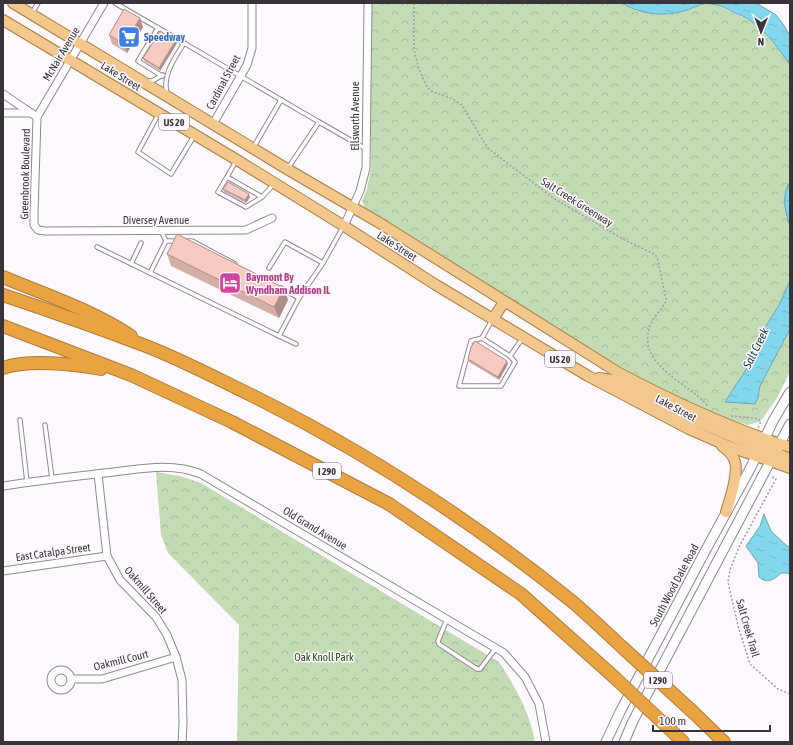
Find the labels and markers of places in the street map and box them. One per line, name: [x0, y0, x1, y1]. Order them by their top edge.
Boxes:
supermarket icon: Speedway: [116, 24, 142, 50]
place label: Speedway: [144, 31, 185, 43]
hotel icon: Baymont By Wyndham Addison IL: [217, 270, 243, 296]
place label: Baymont By Wyndham Addison IL: [245, 271, 331, 296]

